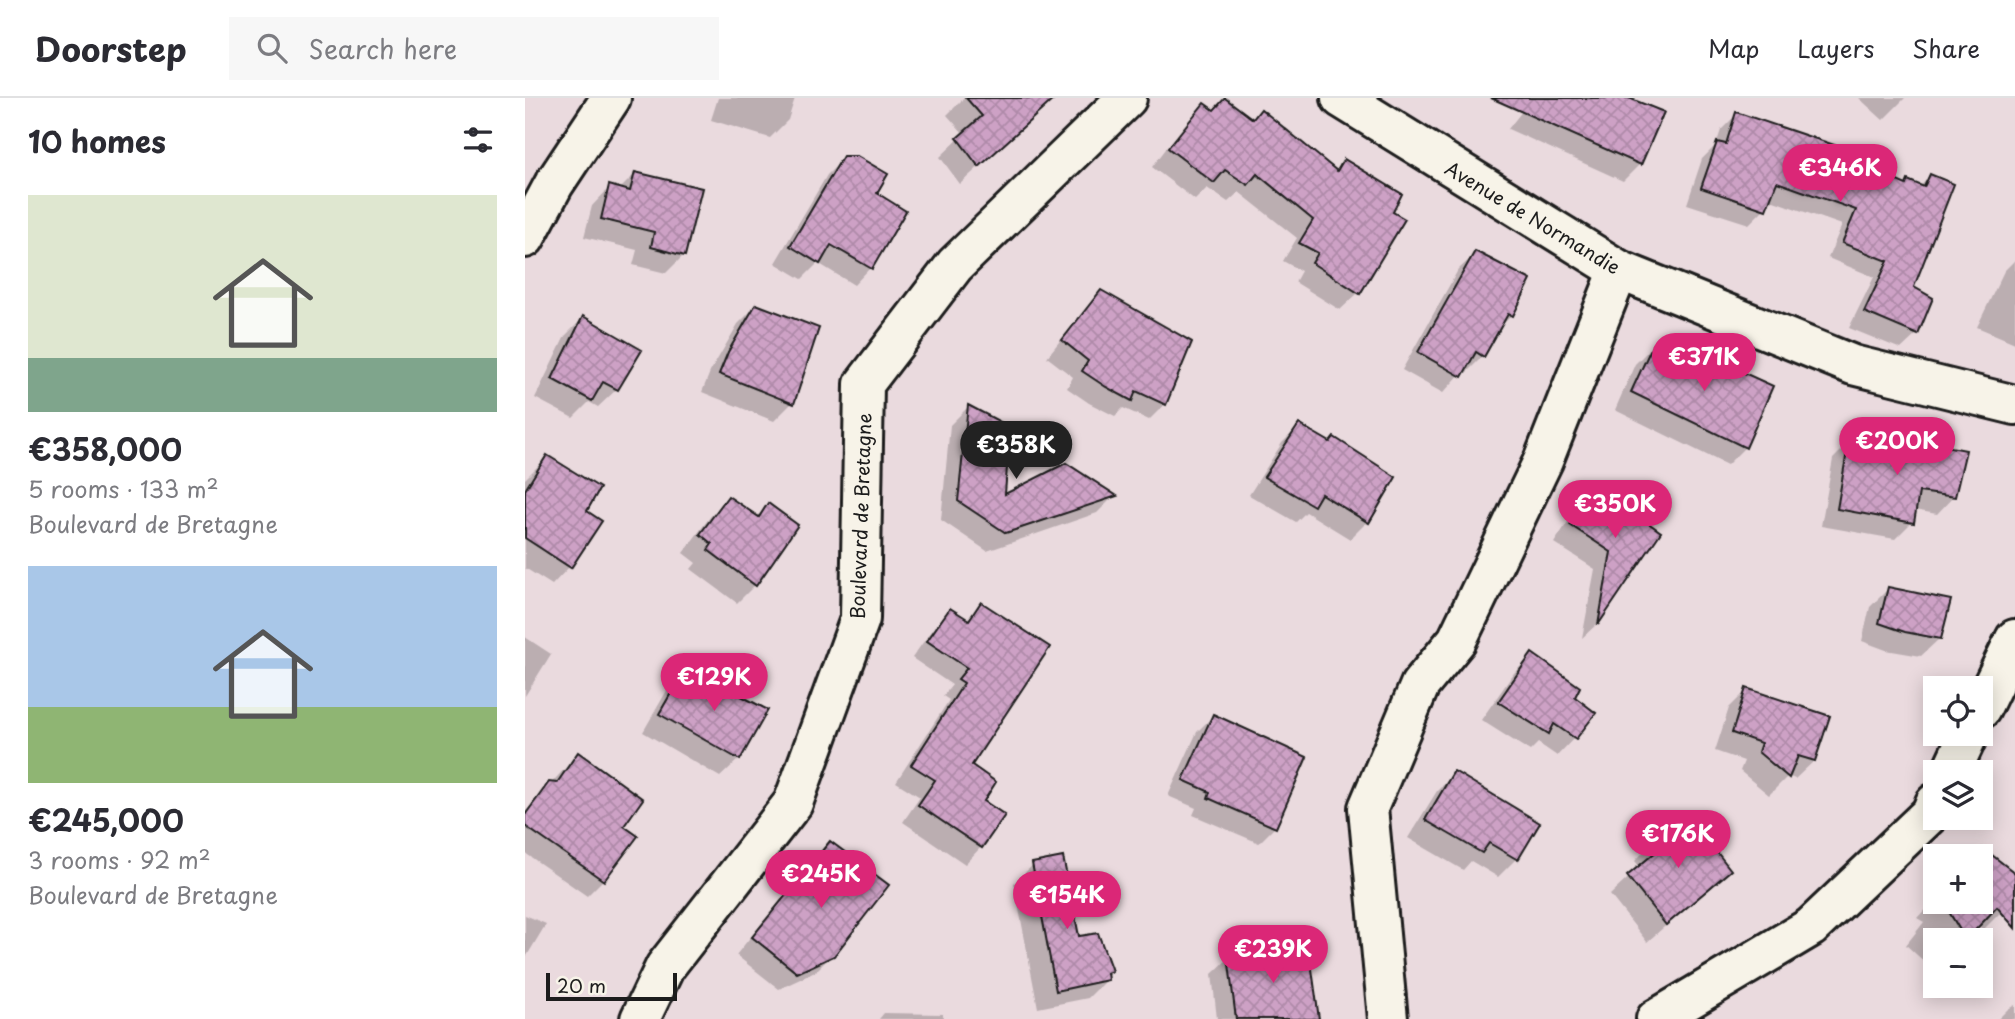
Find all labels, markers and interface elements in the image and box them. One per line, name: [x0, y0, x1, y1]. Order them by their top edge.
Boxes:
search box: [229, 17, 719, 80]
text: Doorstep: [35, 23, 187, 73]
icon: search: [253, 29, 291, 67]
text: Search here: [309, 29, 457, 68]
text: Map: [1708, 30, 1759, 66]
text: Layers: [1797, 30, 1874, 66]
text: Share: [1912, 30, 1980, 66]
text: 10 homes: [28, 118, 166, 163]
icon: filters: [459, 121, 497, 159]
pin: €346K: [1791, 144, 1889, 204]
text: €346K: [1798, 149, 1882, 184]
street label: Avenue de Normandie: [1440, 154, 1626, 280]
icon: home: [200, 240, 326, 366]
pin: €371K: [1655, 334, 1753, 393]
text: €371K: [1668, 338, 1740, 373]
street label: Boulevard de Bretagne: [842, 412, 878, 620]
pin: €200K: [1848, 418, 1946, 477]
pin: €358K: [967, 422, 1065, 481]
text: €200K: [1855, 422, 1939, 457]
text: €358,000: [28, 426, 182, 471]
text: €358K: [976, 426, 1056, 461]
text: 5 rooms · 133 m²: [28, 471, 219, 506]
pin: €350K: [1566, 480, 1664, 540]
text: €350K: [1574, 485, 1656, 520]
text: Boulevard de Bretagne: [28, 506, 278, 541]
icon: home: [200, 611, 326, 737]
pin: €129K: [665, 654, 763, 713]
text: €129K: [677, 658, 751, 693]
map controls: [1923, 676, 1993, 998]
button: locate: [1923, 676, 1993, 746]
button: layers: [1923, 760, 1993, 830]
text: €245,000: [28, 797, 184, 842]
pin: €176K: [1629, 810, 1727, 870]
text: €176K: [1642, 815, 1714, 850]
text: 3 rooms · 92 m²: [28, 842, 211, 877]
button: +: [1923, 844, 1993, 914]
pin: €245K: [772, 850, 870, 910]
text: €245K: [781, 855, 861, 890]
pin: €154K: [1018, 872, 1116, 931]
text: €154K: [1029, 876, 1105, 911]
text: Boulevard de Bretagne: [28, 877, 278, 912]
pin: €239K: [1224, 926, 1322, 985]
button: −: [1923, 928, 1993, 998]
text: €239K: [1234, 930, 1312, 965]
scale bar: [546, 970, 677, 1002]
text: 20 m: [557, 971, 606, 999]

